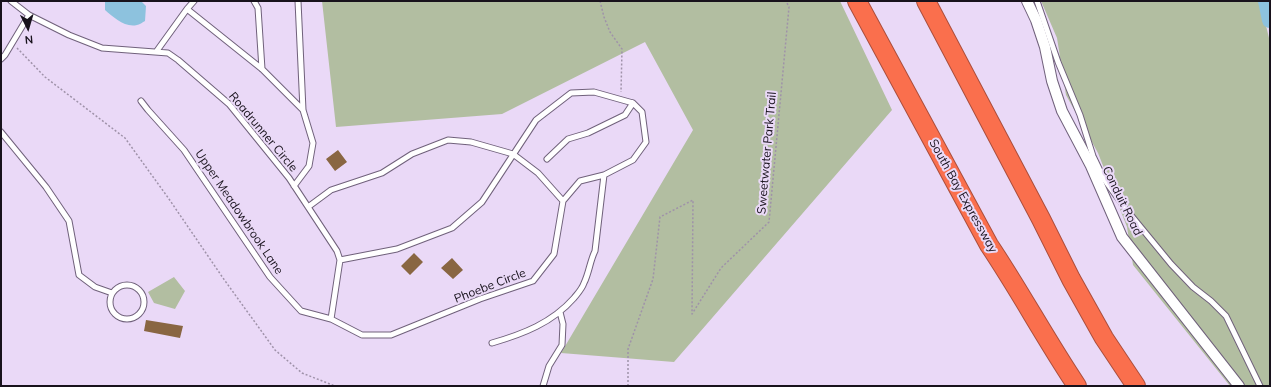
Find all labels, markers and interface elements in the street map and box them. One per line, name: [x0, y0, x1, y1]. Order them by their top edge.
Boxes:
north arrow: [8, 8, 48, 48]
text: N: [24, 33, 34, 47]
street label: Roadrunner Circle: [226, 89, 300, 175]
street label: Sweetwater Park Trail: [754, 91, 780, 215]
street label: South Bay Expressway: [926, 137, 1000, 255]
street label: Upper Meadowbrook Lane: [192, 147, 286, 277]
street label: Conduit Road: [1099, 164, 1145, 238]
street label: Phoebe Circle: [452, 266, 528, 306]

